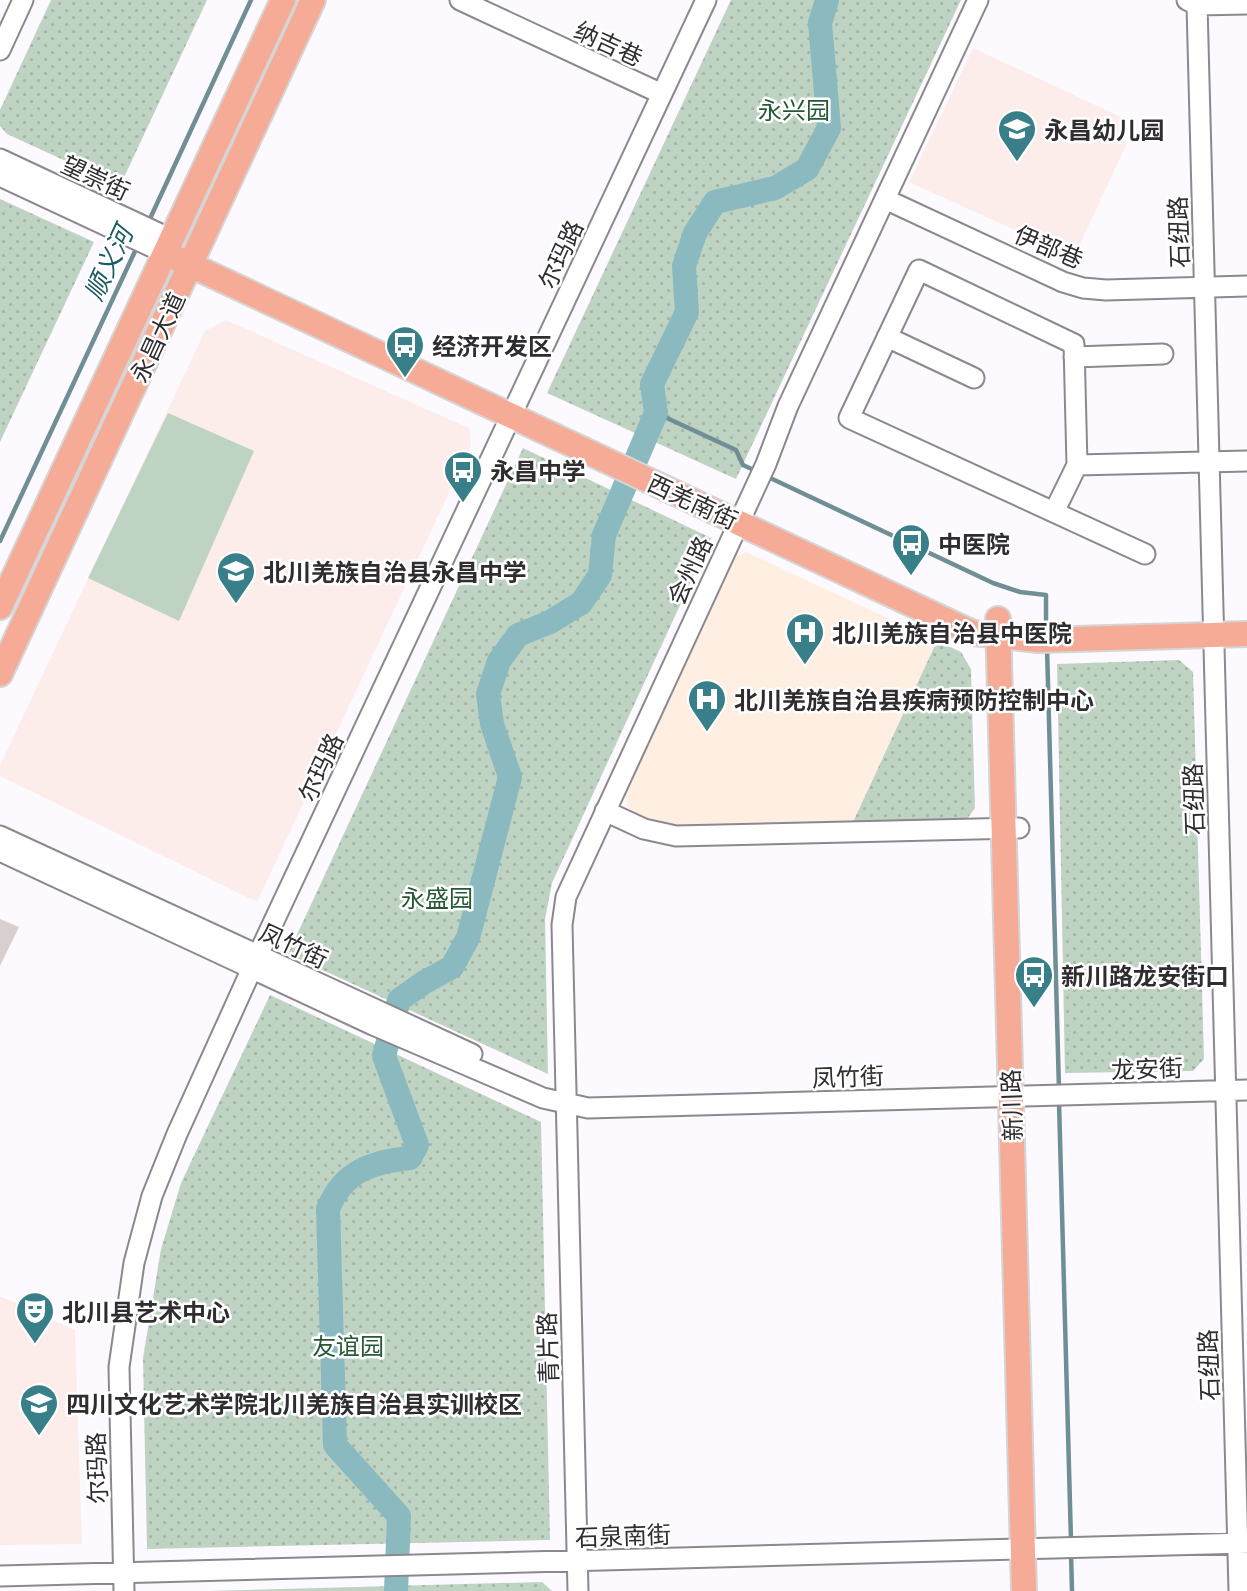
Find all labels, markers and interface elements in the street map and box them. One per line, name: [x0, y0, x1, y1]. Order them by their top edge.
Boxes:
street label: 纳吉巷: [569, 13, 649, 73]
park label: 永兴园: [758, 93, 830, 126]
school or university icon: 永昌幼儿园: [996, 108, 1038, 163]
place label: 永昌幼儿园: [1044, 113, 1164, 146]
street label: 望崇街: [56, 147, 136, 207]
street label: 石纽路: [1160, 195, 1196, 269]
street label: 尔玛路: [530, 214, 590, 294]
water label: 顺义河: [75, 216, 143, 306]
street label: 伊部巷: [1009, 217, 1089, 275]
street label: 永昌大道: [122, 287, 192, 387]
bus stop icon: 经济开发区: [384, 324, 426, 379]
place label: 经济开发区: [432, 329, 552, 362]
bus stop icon: 永昌中学: [442, 449, 484, 504]
place label: 永昌中学: [490, 454, 586, 487]
street label: 西羌南街: [643, 466, 743, 536]
bus stop icon: 中医院: [890, 522, 932, 577]
place label: 中医院: [938, 527, 1010, 560]
street label: 会州路: [659, 530, 719, 610]
school or university icon: 北川羌族自治县永昌中学: [215, 550, 257, 605]
place label: 北川羌族自治县永昌中学: [263, 555, 527, 588]
hospital icon: 北川羌族自治县中医院: [784, 611, 826, 666]
place label: 北川羌族自治县中医院: [832, 616, 1072, 649]
hospital icon: 北川羌族自治县疾病预防控制中心: [686, 678, 728, 733]
place label: 北川羌族自治县疾病预防控制中心: [734, 683, 1094, 716]
street label: 尔玛路: [290, 727, 350, 807]
street label: 石纽路: [1175, 762, 1211, 836]
park label: 永盛园: [401, 881, 473, 914]
street label: 凤竹街: [254, 915, 334, 975]
bus stop icon: 新川路龙安街口: [1013, 954, 1055, 1009]
place label: 新川路龙安街口: [1061, 959, 1229, 992]
street label: 龙安街: [1110, 1050, 1184, 1086]
street label: 凤竹街: [811, 1058, 885, 1094]
street label: 新川路: [993, 1068, 1029, 1142]
theatre icon: 北川县艺术中心: [14, 1290, 56, 1345]
place label: 北川县艺术中心: [62, 1295, 230, 1328]
street label: 青片路: [529, 1311, 565, 1385]
street label: 石纽路: [1190, 1328, 1226, 1402]
park label: 友谊园: [312, 1329, 384, 1362]
school or university icon: 四川文化艺术学院北川羌族自治县实训校区: [18, 1382, 60, 1437]
place label: 四川文化艺术学院北川羌族自治县实训校区: [66, 1387, 522, 1420]
street label: 尔玛路: [78, 1431, 114, 1505]
street label: 石泉南街: [574, 1517, 672, 1553]

